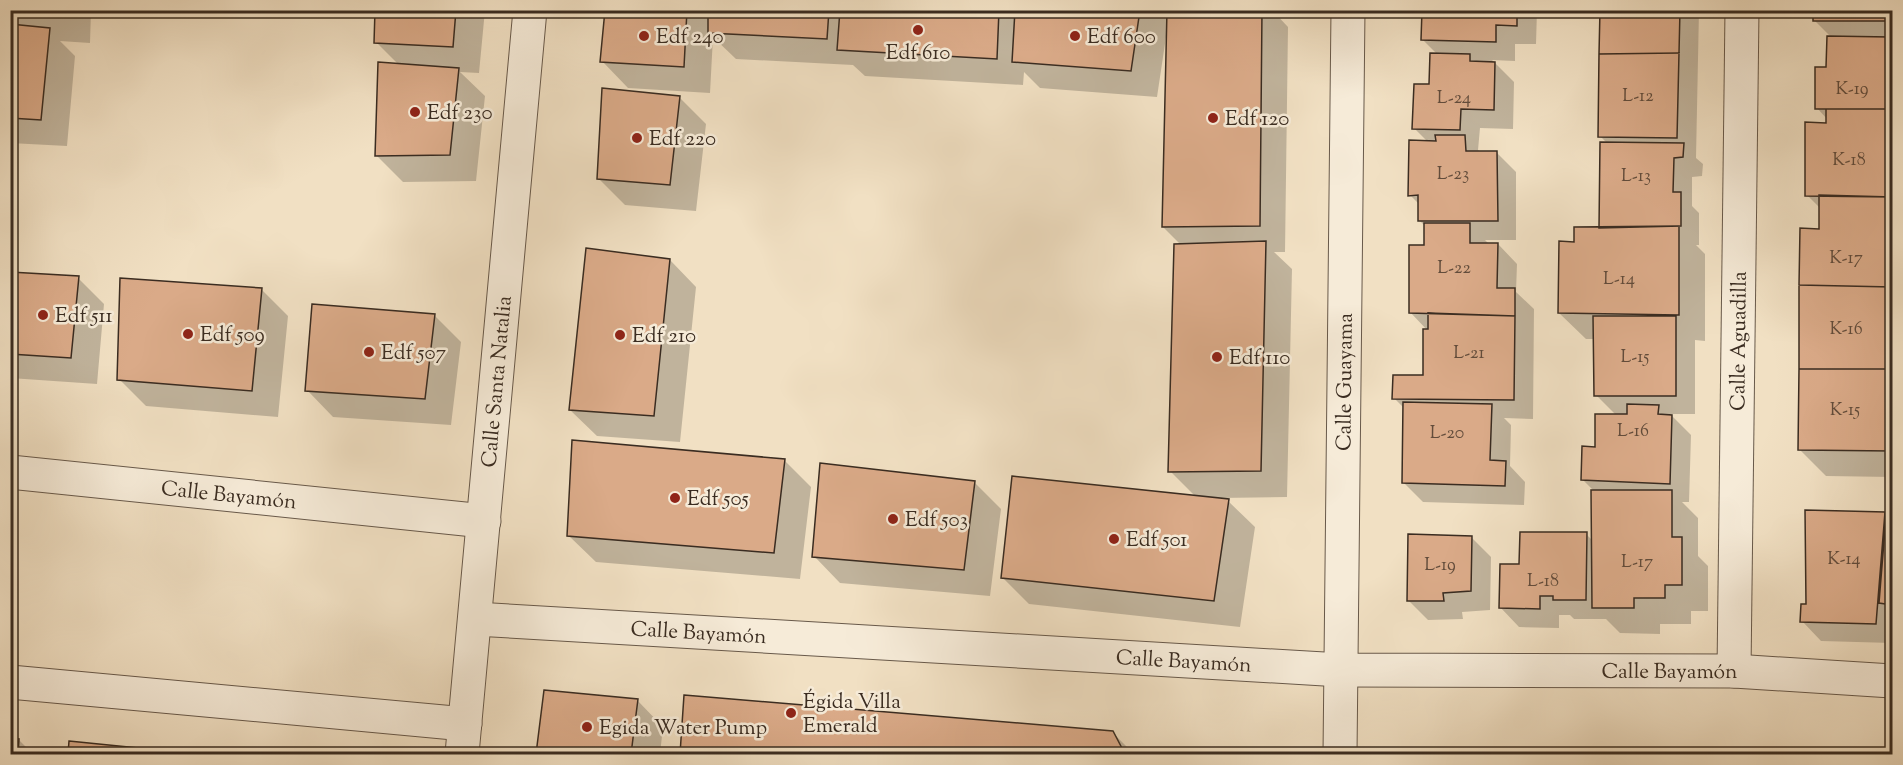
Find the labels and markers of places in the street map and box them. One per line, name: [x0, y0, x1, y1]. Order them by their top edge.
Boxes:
place label: Edf 240: [656, 23, 724, 53]
marker: Edf 610: [911, 23, 925, 37]
place label: Edf 600: [1087, 23, 1156, 53]
marker: Edf 240: [637, 29, 651, 43]
marker: Edf 600: [1068, 29, 1082, 43]
place label: Edf 610: [886, 39, 950, 69]
place label: Edf 230: [427, 99, 493, 129]
marker: Edf 230: [408, 105, 422, 119]
place label: Edf 120: [1225, 105, 1289, 135]
marker: Edf 120: [1206, 111, 1220, 125]
place label: Edf 220: [649, 125, 716, 155]
marker: Edf 220: [630, 131, 644, 145]
place label: Edf 511: [55, 302, 113, 332]
marker: Edf 511: [36, 308, 50, 322]
place label: Edf 509: [200, 321, 265, 351]
place label: Edf 210: [632, 322, 696, 352]
marker: Edf 509: [181, 327, 195, 341]
marker: Edf 210: [613, 328, 627, 342]
place label: Edf 507: [381, 339, 447, 369]
place label: Edf 110: [1229, 344, 1290, 374]
marker: Edf 507: [362, 345, 376, 359]
marker: Edf 110: [1210, 350, 1224, 364]
place label: Edf 505: [687, 485, 749, 515]
marker: Edf 505: [668, 491, 682, 505]
place label: Edf 503: [905, 506, 968, 536]
marker: Edf 503: [886, 512, 900, 526]
place label: Edf 501: [1126, 526, 1188, 556]
marker: Edf 501: [1107, 532, 1121, 546]
place label: Égida Villa Emerald: [803, 688, 901, 742]
marker: Égida Villa Emerald: [784, 706, 798, 720]
place label: Egida Water Pump: [599, 714, 767, 744]
marker: Egida Water Pump: [580, 720, 594, 734]

